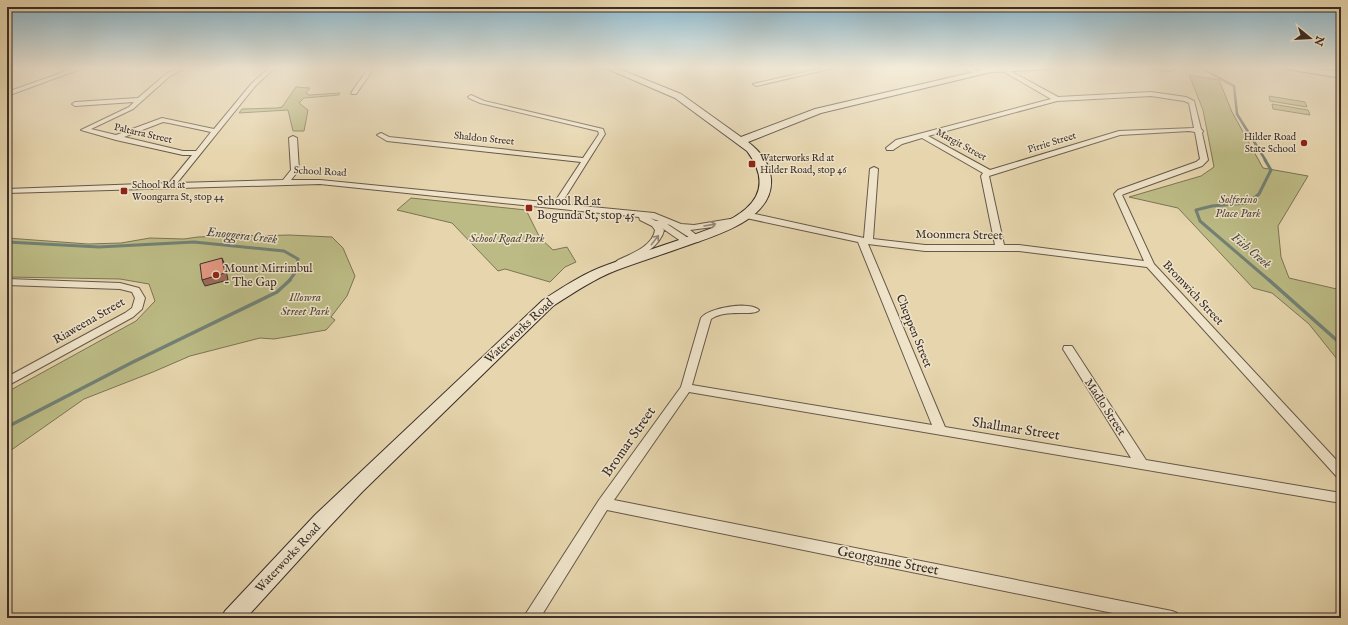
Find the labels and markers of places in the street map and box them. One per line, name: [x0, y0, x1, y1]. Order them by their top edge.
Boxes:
place label: Hilder Road State School: [1244, 131, 1297, 156]
marker: Hilder Road State School: [1299, 138, 1309, 148]
place label: Waterworks Rd at Hilder Road, stop 46: [760, 152, 847, 177]
marker: Waterworks Rd at Hilder Road, stop 46: [747, 159, 757, 169]
place label: School Rd at Woongarra St, stop 44: [132, 179, 224, 204]
marker: School Rd at Woongarra St, stop 44: [119, 186, 129, 196]
place label: School Rd at Bogunda St, stop 45: [537, 194, 636, 224]
marker: School Rd at Bogunda St, stop 45: [524, 203, 534, 213]
place label: Mount Mirrimbul - The Gap: [224, 261, 313, 291]
marker: Mount Mirrimbul - The Gap: [211, 270, 221, 280]

